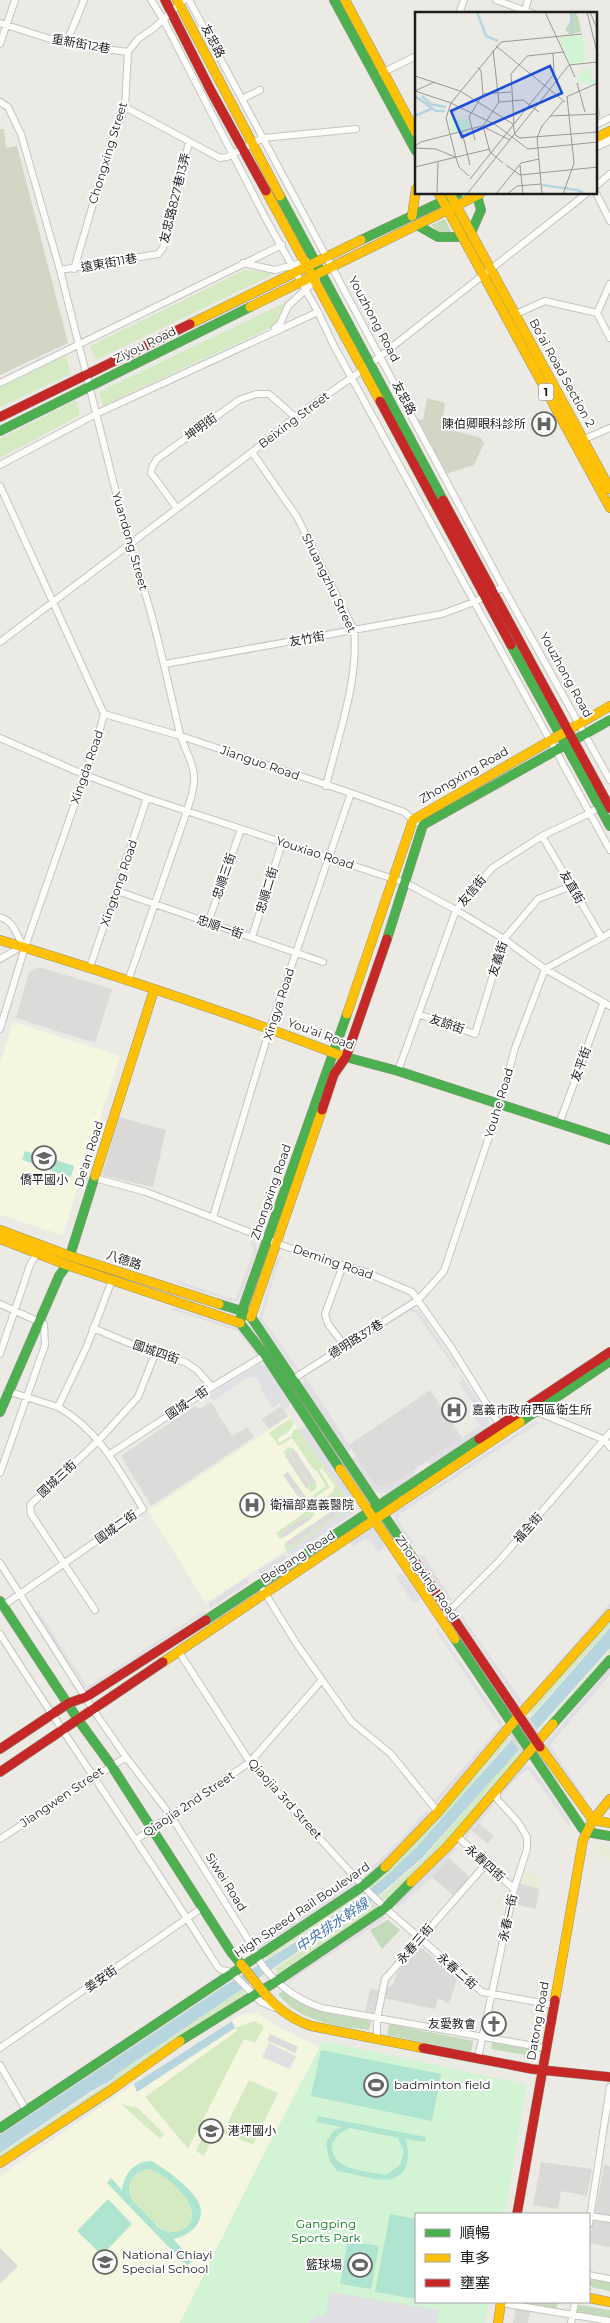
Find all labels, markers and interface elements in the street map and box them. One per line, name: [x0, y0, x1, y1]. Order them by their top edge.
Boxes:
inset map: [415, 12, 598, 195]
street label: 友忠路: [198, 21, 229, 60]
street label: 重新街12巷: [51, 31, 112, 56]
street label: Chongxing Street: [85, 100, 130, 206]
street label: 友忠路827巷13弄: [156, 151, 193, 245]
street label: 遠東街11巷: [80, 250, 138, 275]
street label: Youzhong Road: [345, 273, 403, 364]
street label: Bo’ai Road Section 2: [526, 316, 599, 430]
street label: Ziyou Road: [111, 323, 178, 366]
street label: 友忠路: [389, 378, 420, 417]
road number: 1: [538, 384, 554, 401]
street label: Beixing Street: [255, 388, 332, 451]
street label: 坤明街: [182, 410, 220, 443]
hospital icon: 陳伯卿眼科診所: [531, 411, 557, 437]
place label: 陳伯卿眼科診所: [442, 416, 526, 431]
street label: Yuandong Street: [109, 490, 152, 592]
street label: Shuangzhu Street: [299, 531, 360, 635]
street label: 友竹街: [288, 628, 326, 649]
street label: Youzhong Road: [537, 630, 596, 720]
street label: Xingda Road: [67, 728, 106, 806]
street label: Jianguo Road: [218, 742, 302, 783]
street label: Zhongxing Road: [417, 743, 511, 806]
street label: Youxiao Road: [274, 833, 356, 872]
street label: Xingtong Road: [97, 838, 140, 928]
street label: 忠順三街: [209, 851, 238, 901]
street label: 忠順二街: [252, 865, 281, 915]
street label: 友直街: [557, 867, 588, 906]
street label: 友信街: [454, 872, 489, 909]
street label: 忠順一街: [195, 912, 245, 941]
street label: 友義街: [485, 939, 510, 978]
street label: Xingya Road: [260, 966, 297, 1042]
street label: 友諒街: [428, 1011, 467, 1036]
street label: You'ai Road: [286, 1015, 357, 1053]
street label: 友平街: [567, 1044, 594, 1083]
street label: Youhe Road: [481, 1066, 516, 1140]
street label: De'an Road: [71, 1119, 106, 1189]
street label: Zhongxing Road: [247, 1142, 294, 1242]
school or university icon: 僑平國小: [31, 1145, 57, 1171]
place label: 僑平國小: [20, 1172, 68, 1187]
street label: Deming Road: [291, 1241, 375, 1282]
street label: 八德路: [105, 1247, 144, 1272]
street label: 德明路37巷: [326, 1316, 386, 1361]
street label: 國城四街: [131, 1337, 181, 1366]
street label: 國城一街: [163, 1383, 211, 1422]
hospital icon: 嘉義市政府西區衛生所: [441, 1397, 467, 1423]
place label: 嘉義市政府西區衛生所: [472, 1402, 592, 1417]
street label: 國城三街: [34, 1457, 79, 1500]
hospital icon: 衛福部嘉義醫院: [239, 1492, 265, 1518]
place label: 衛福部嘉義醫院: [270, 1497, 354, 1512]
street label: 國城二街: [92, 1507, 140, 1547]
street label: 福全街: [510, 1509, 545, 1546]
street label: Beigang Road: [258, 1527, 338, 1586]
street label: Zhongxing Road: [393, 1532, 462, 1623]
street label: Qiaojia 3rd Street: [245, 1755, 326, 1842]
street label: Jiangwen Street: [16, 1763, 107, 1831]
street label: Qiaojia 2nd Street: [140, 1767, 237, 1840]
street label: 永春四街: [462, 1841, 508, 1884]
street label: Siwei Road: [203, 1850, 250, 1914]
street label: High Speed Rail Boulevard: [231, 1859, 372, 1961]
water label: 中央排水幹線: [292, 1893, 374, 1956]
street label: 永春一街: [495, 1893, 520, 1943]
street label: 永春三街: [393, 1921, 436, 1967]
street label: 永春二街: [434, 1949, 480, 1992]
street label: 姜安街: [82, 1962, 120, 1995]
street label: Datong Road: [523, 1980, 552, 2062]
church icon: 友愛教會: [481, 2011, 507, 2037]
place label: 友愛教會: [428, 2016, 476, 2031]
sports icon: badminton field: [363, 2072, 389, 2098]
place label: badminton field: [394, 2077, 491, 2092]
school or university icon: 港坪國小: [198, 2118, 224, 2144]
place label: 港坪國小: [228, 2123, 276, 2138]
legend: [415, 2213, 590, 2303]
park label: Gangping Sports Park: [291, 2216, 361, 2245]
text: 順暢: [460, 2223, 490, 2242]
place label: National Chiayi Special School: [122, 2247, 212, 2276]
text: 車多: [460, 2248, 490, 2267]
school or university icon: National Chiayi Special School: [92, 2249, 118, 2275]
sports icon: 籃球場: [347, 2252, 373, 2278]
place label: 籃球場: [306, 2257, 342, 2272]
text: 壅塞: [460, 2273, 490, 2292]

